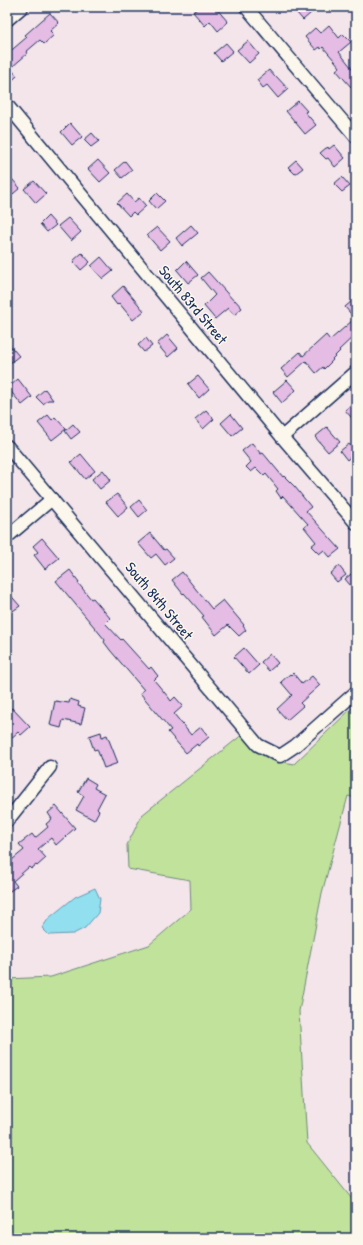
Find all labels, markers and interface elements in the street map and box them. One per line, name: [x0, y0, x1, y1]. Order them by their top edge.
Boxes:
street label: South 83rd Street: [154, 261, 233, 349]
street label: South 84th Street: [121, 557, 199, 645]

